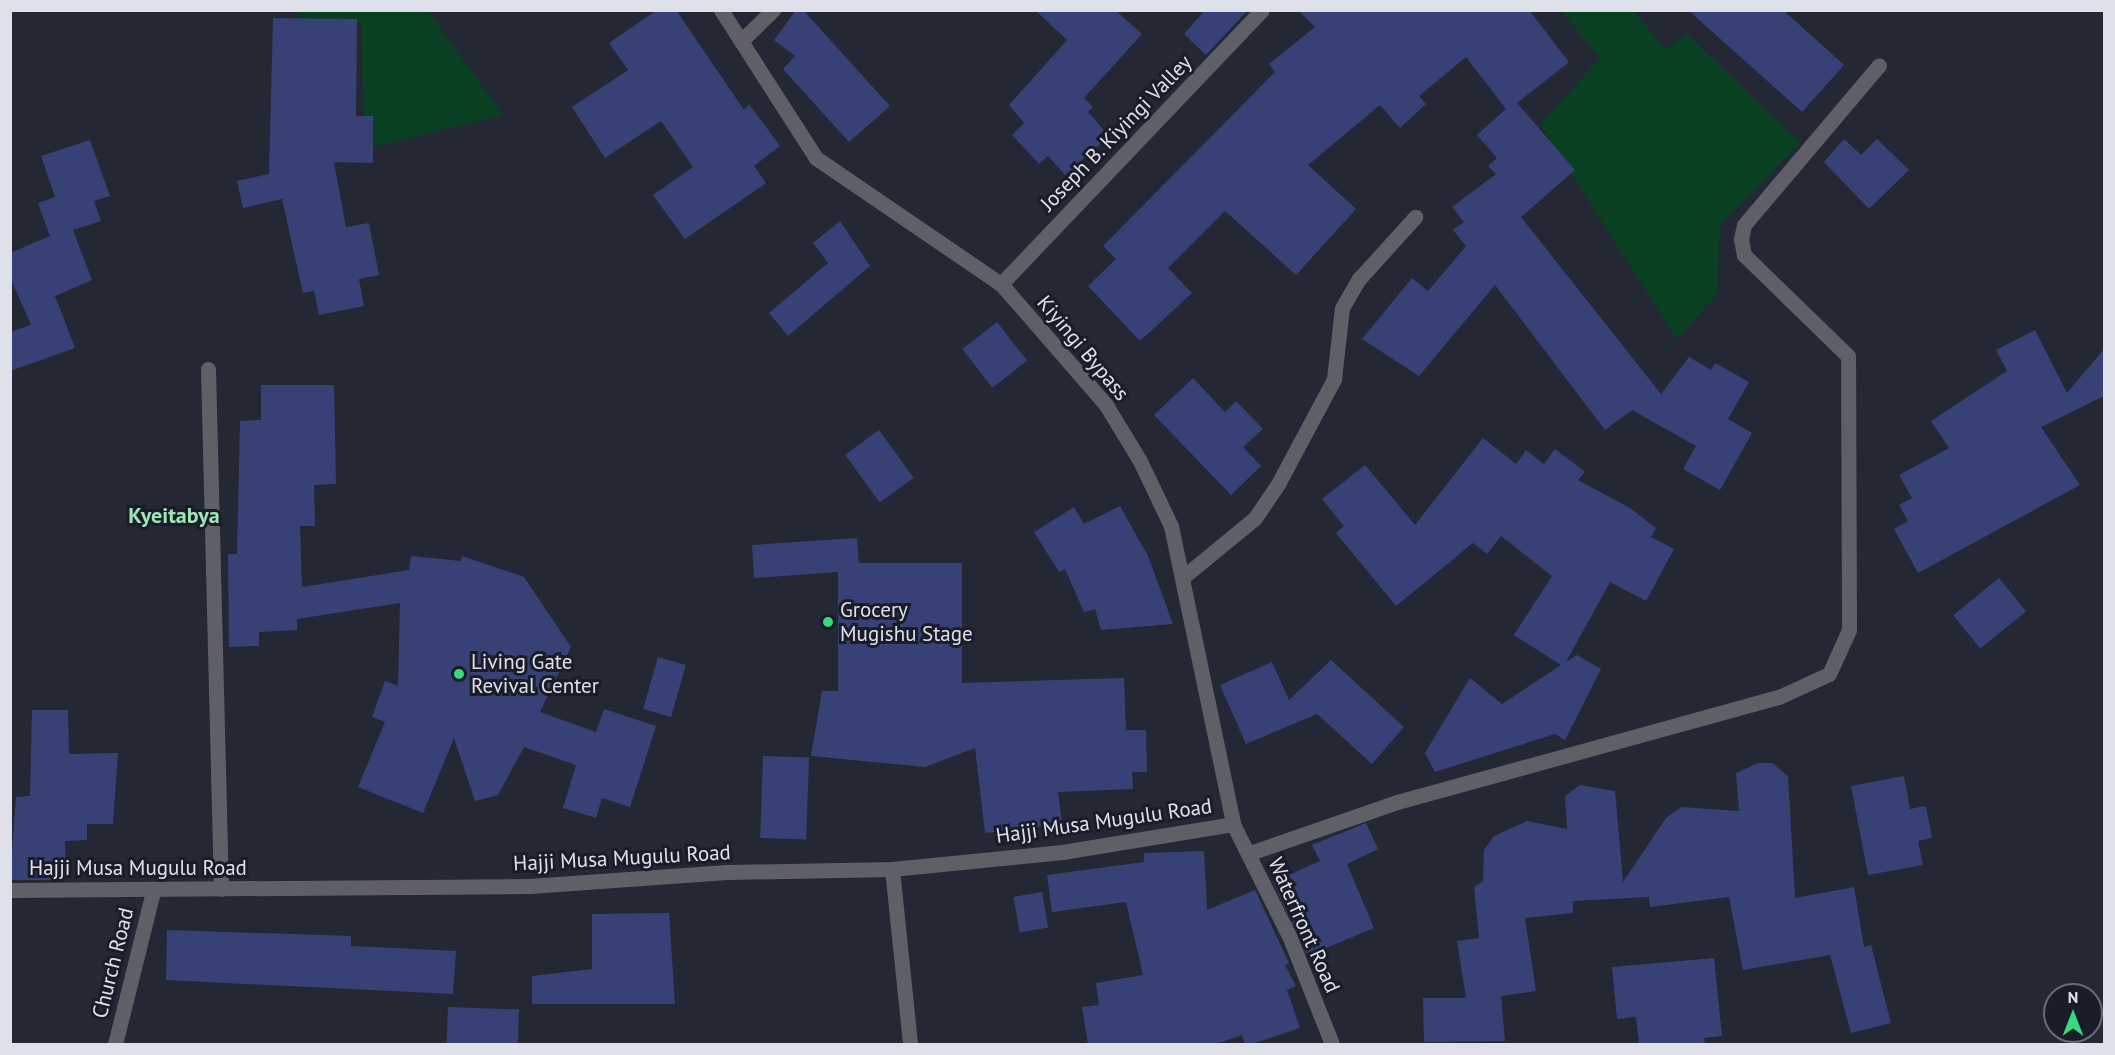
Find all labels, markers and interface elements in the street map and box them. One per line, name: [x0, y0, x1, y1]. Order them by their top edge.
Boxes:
street label: Joseph B. Kiyingi Valley: [1034, 49, 1198, 217]
street label: Kiyingi Bypass: [1032, 290, 1134, 406]
district label: Kyeitabya: [128, 503, 220, 529]
place label: Grocery Mugishu Stage: [840, 597, 973, 647]
marker: Grocery Mugishu Stage: [821, 615, 835, 629]
place label: Living Gate Revival Center: [471, 649, 599, 699]
marker: Living Gate Revival Center: [452, 667, 466, 681]
street label: Hajji Musa Mugulu Road: [994, 793, 1214, 849]
street label: Hajji Musa Mugulu Road: [513, 840, 731, 876]
street label: Waterfront Road: [1263, 853, 1345, 997]
street label: Hajji Musa Mugulu Road: [29, 855, 247, 881]
street label: Church Road: [87, 905, 139, 1021]
north arrow: [2043, 983, 2103, 1043]
text: N: [2068, 987, 2078, 1007]

